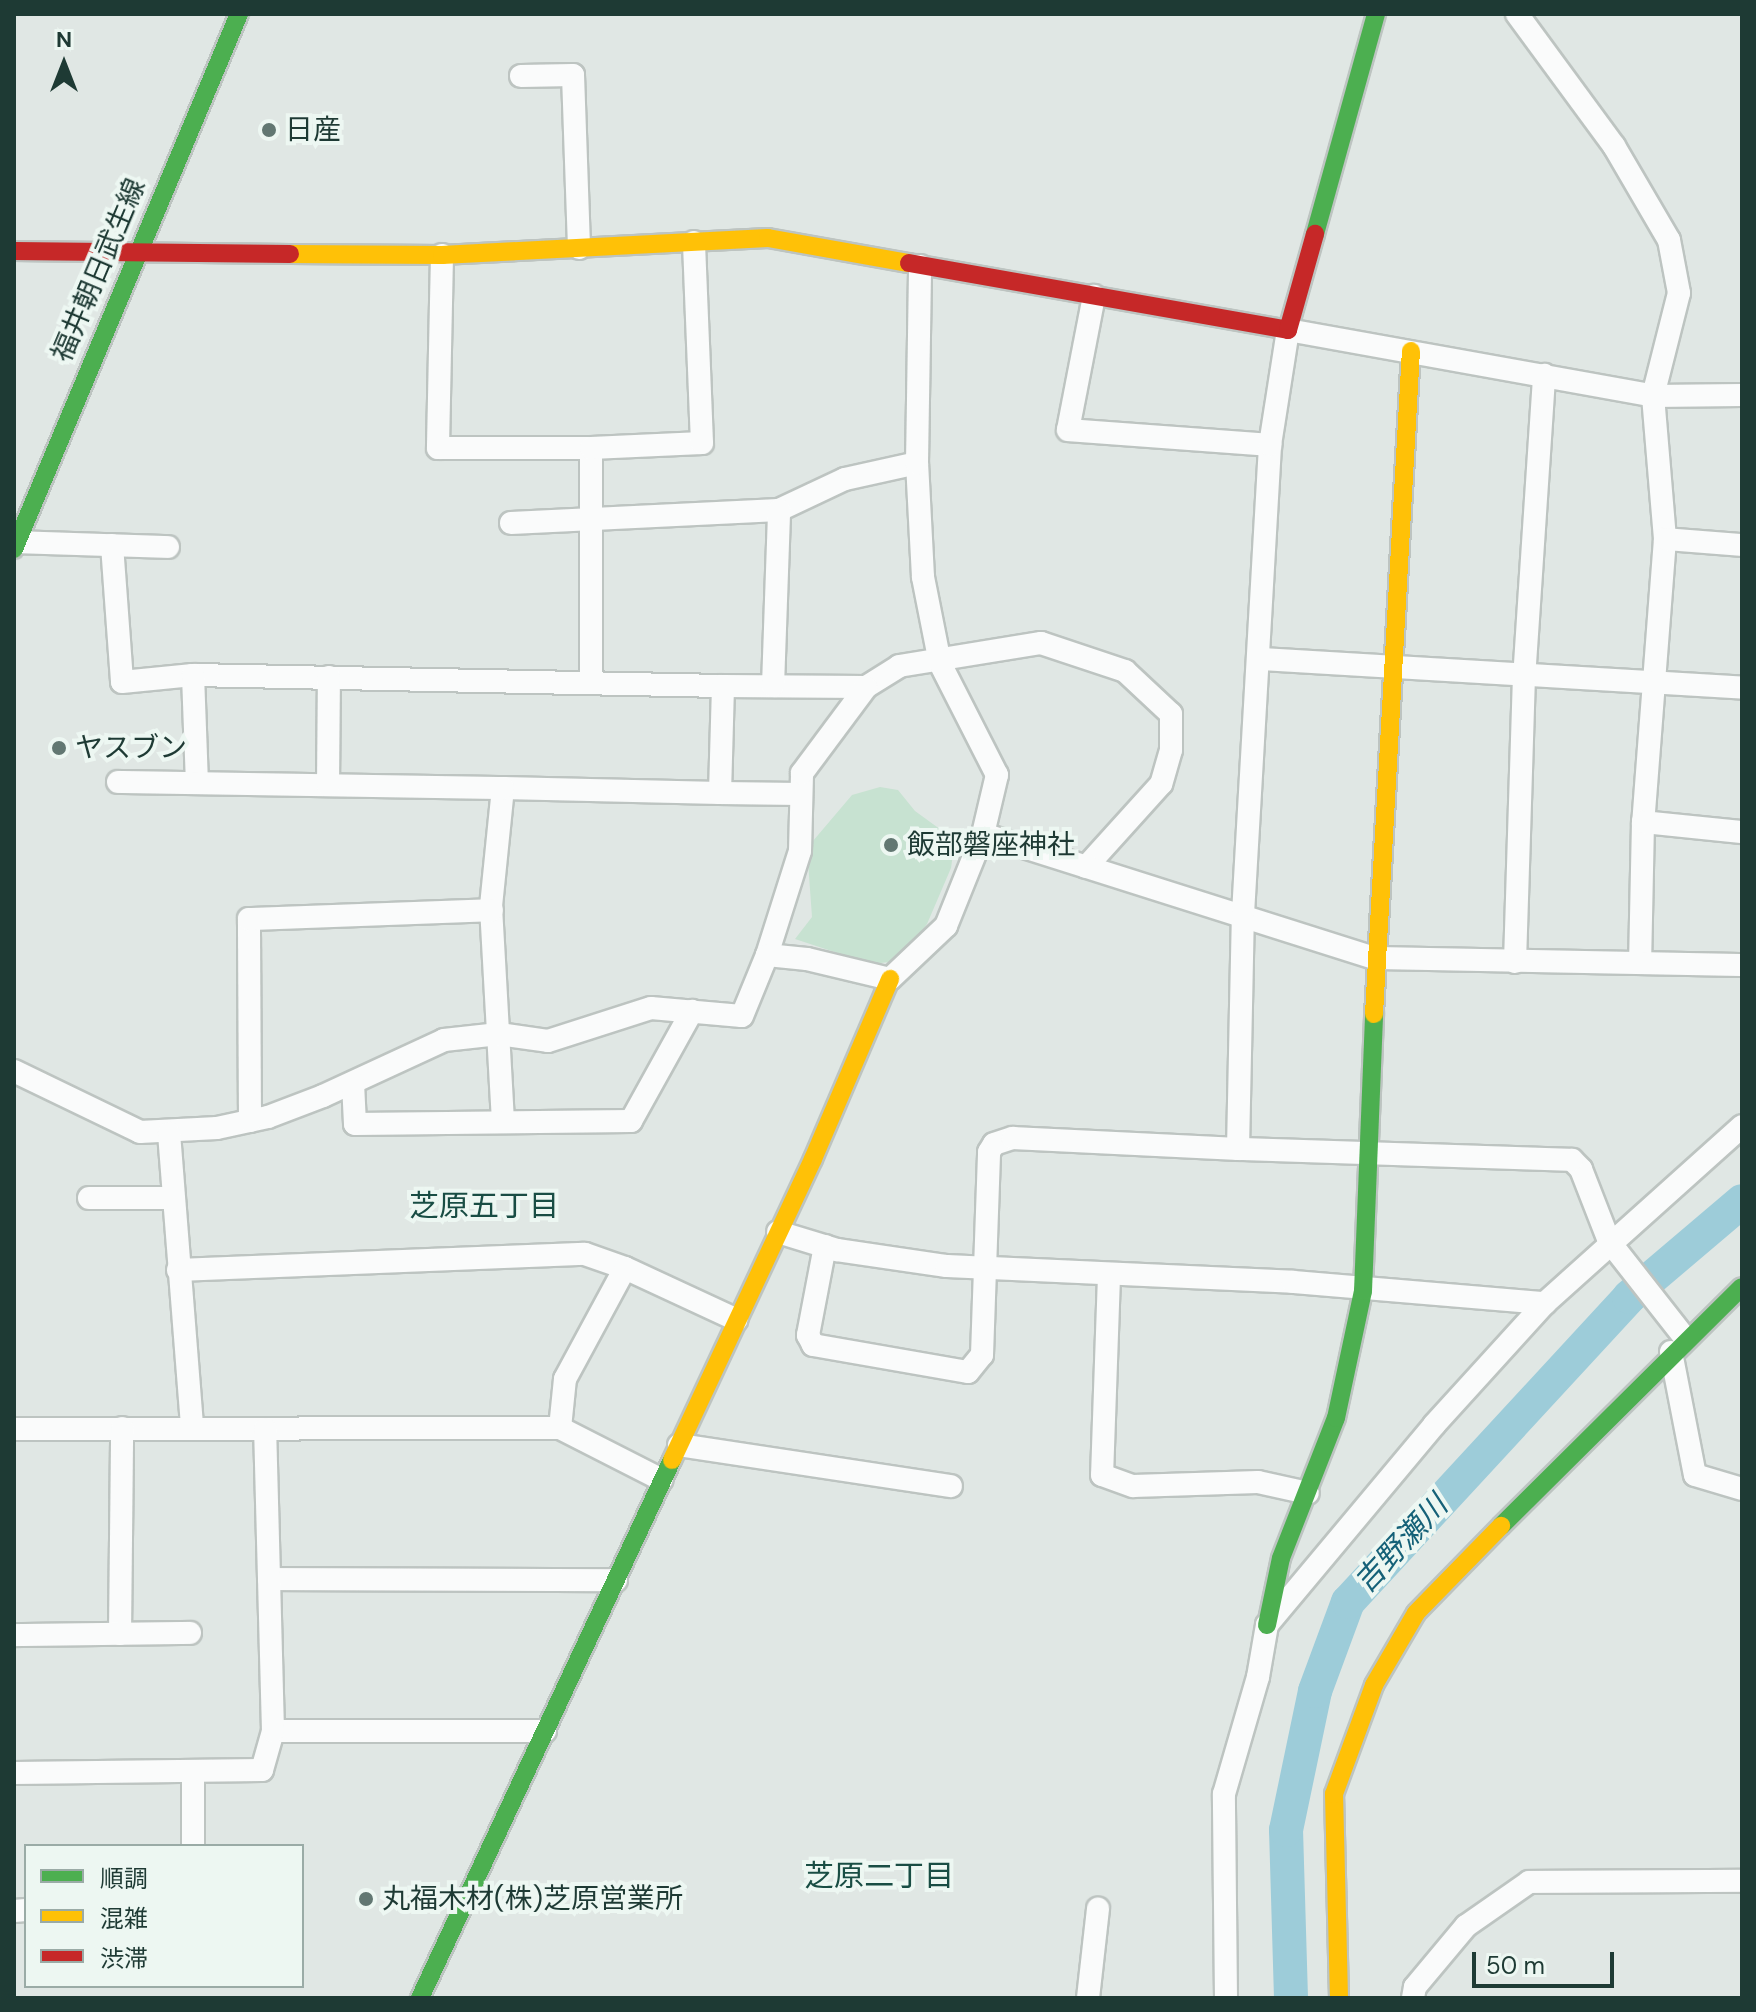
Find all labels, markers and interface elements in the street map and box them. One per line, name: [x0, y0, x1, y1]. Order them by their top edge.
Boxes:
north arrow: [24, 24, 104, 104]
text: N: [56, 25, 72, 54]
place label: 日産: [285, 113, 341, 147]
marker: 日産: [260, 121, 278, 139]
street label: 福井朝日武生線: [45, 173, 153, 367]
place label: ヤスブン: [75, 731, 187, 765]
marker: ヤスブン: [50, 739, 68, 757]
place label: 飯部磐座神社: [907, 828, 1075, 862]
marker: 飯部磐座神社: [882, 836, 900, 854]
district label: 芝原五丁目: [409, 1188, 559, 1224]
water label: 吉野瀬川: [1347, 1488, 1455, 1600]
legend: [24, 1844, 304, 1988]
district label: 芝原二丁目: [804, 1858, 954, 1894]
text: 順調: [100, 1863, 148, 1894]
place label: 丸福木材(株)芝原営業所: [382, 1882, 683, 1916]
marker: 丸福木材(株)芝原営業所: [357, 1890, 375, 1908]
text: 混雑: [100, 1903, 148, 1934]
scale bar: [1476, 1936, 1618, 1986]
text: 渋滞: [100, 1943, 148, 1974]
text: 50 m: [1486, 1950, 1545, 1981]

